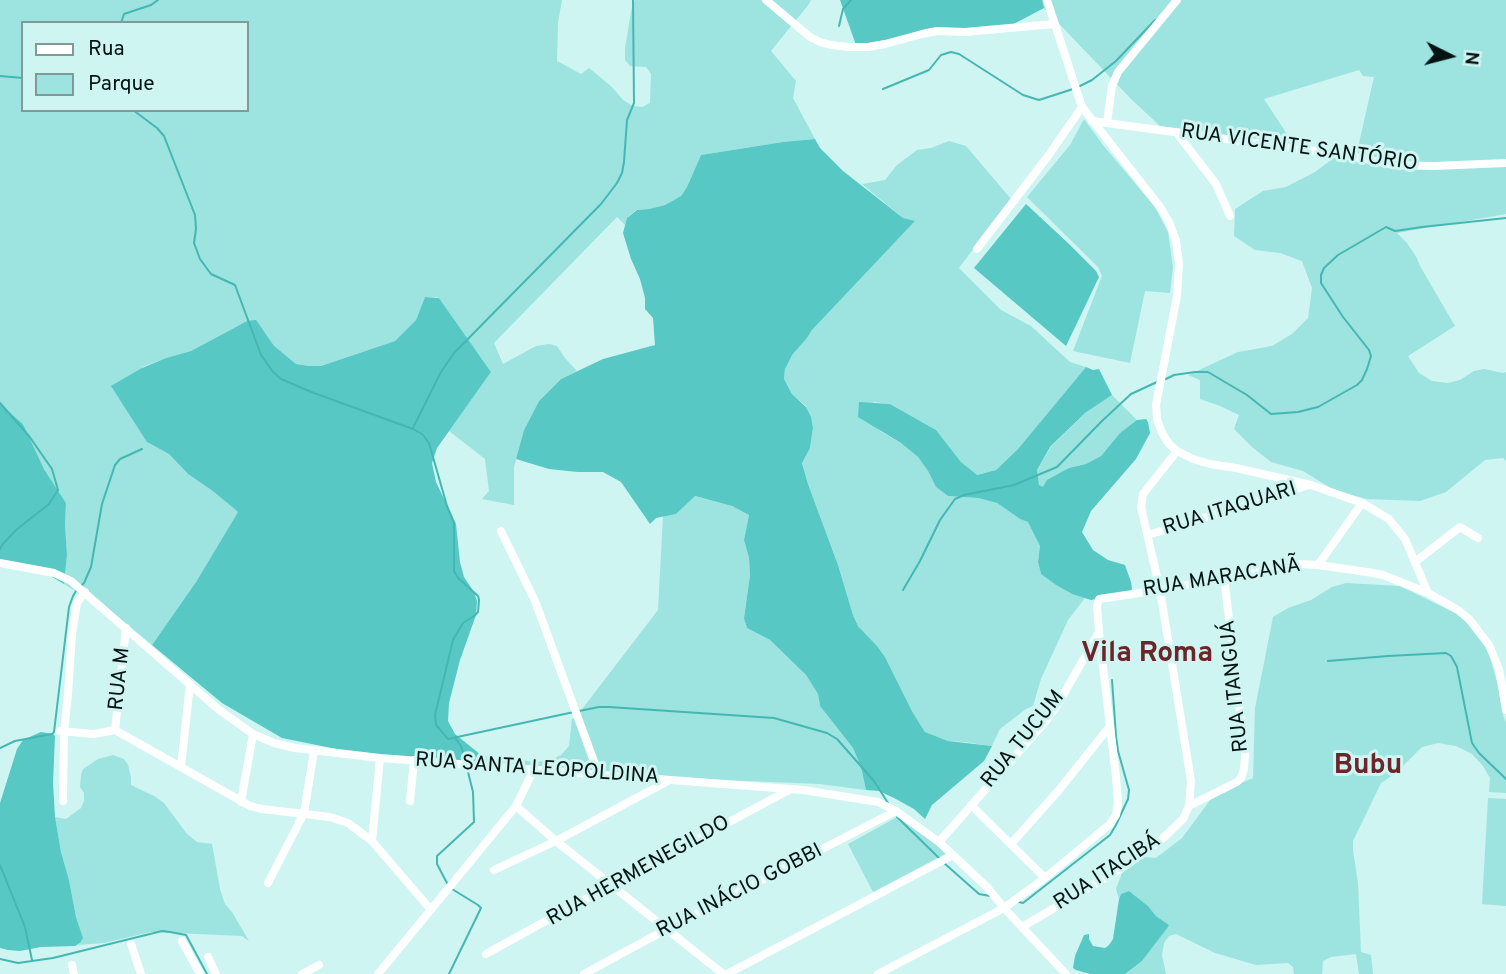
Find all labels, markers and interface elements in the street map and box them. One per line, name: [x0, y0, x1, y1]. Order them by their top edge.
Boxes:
legend: [21, 21, 248, 112]
north arrow: [1415, 21, 1485, 91]
text: Rua: [88, 36, 125, 63]
text: N: [1458, 50, 1484, 66]
text: Parque: [88, 71, 155, 98]
street label: RUA VICENTE SANTÓRIO: [1179, 120, 1419, 178]
street label: RUA ITAQUARI: [1160, 478, 1300, 542]
street label: RUA MARACANÃ: [1141, 554, 1303, 604]
street label: RUA ITANGUÁ: [1217, 618, 1255, 754]
district label: Vila Roma: [1081, 638, 1213, 672]
street label: RUA M: [105, 646, 137, 712]
street label: RUA TUCUM: [977, 686, 1071, 794]
street label: RUA SANTA LEOPOLDINA: [414, 749, 660, 791]
district label: Bubu: [1334, 750, 1402, 784]
street label: RUA HERMENEGILDO: [543, 811, 735, 933]
street label: RUA ITACIBÁ: [1050, 829, 1166, 917]
street label: RUA INÁCIO GOBBI: [653, 839, 827, 945]

